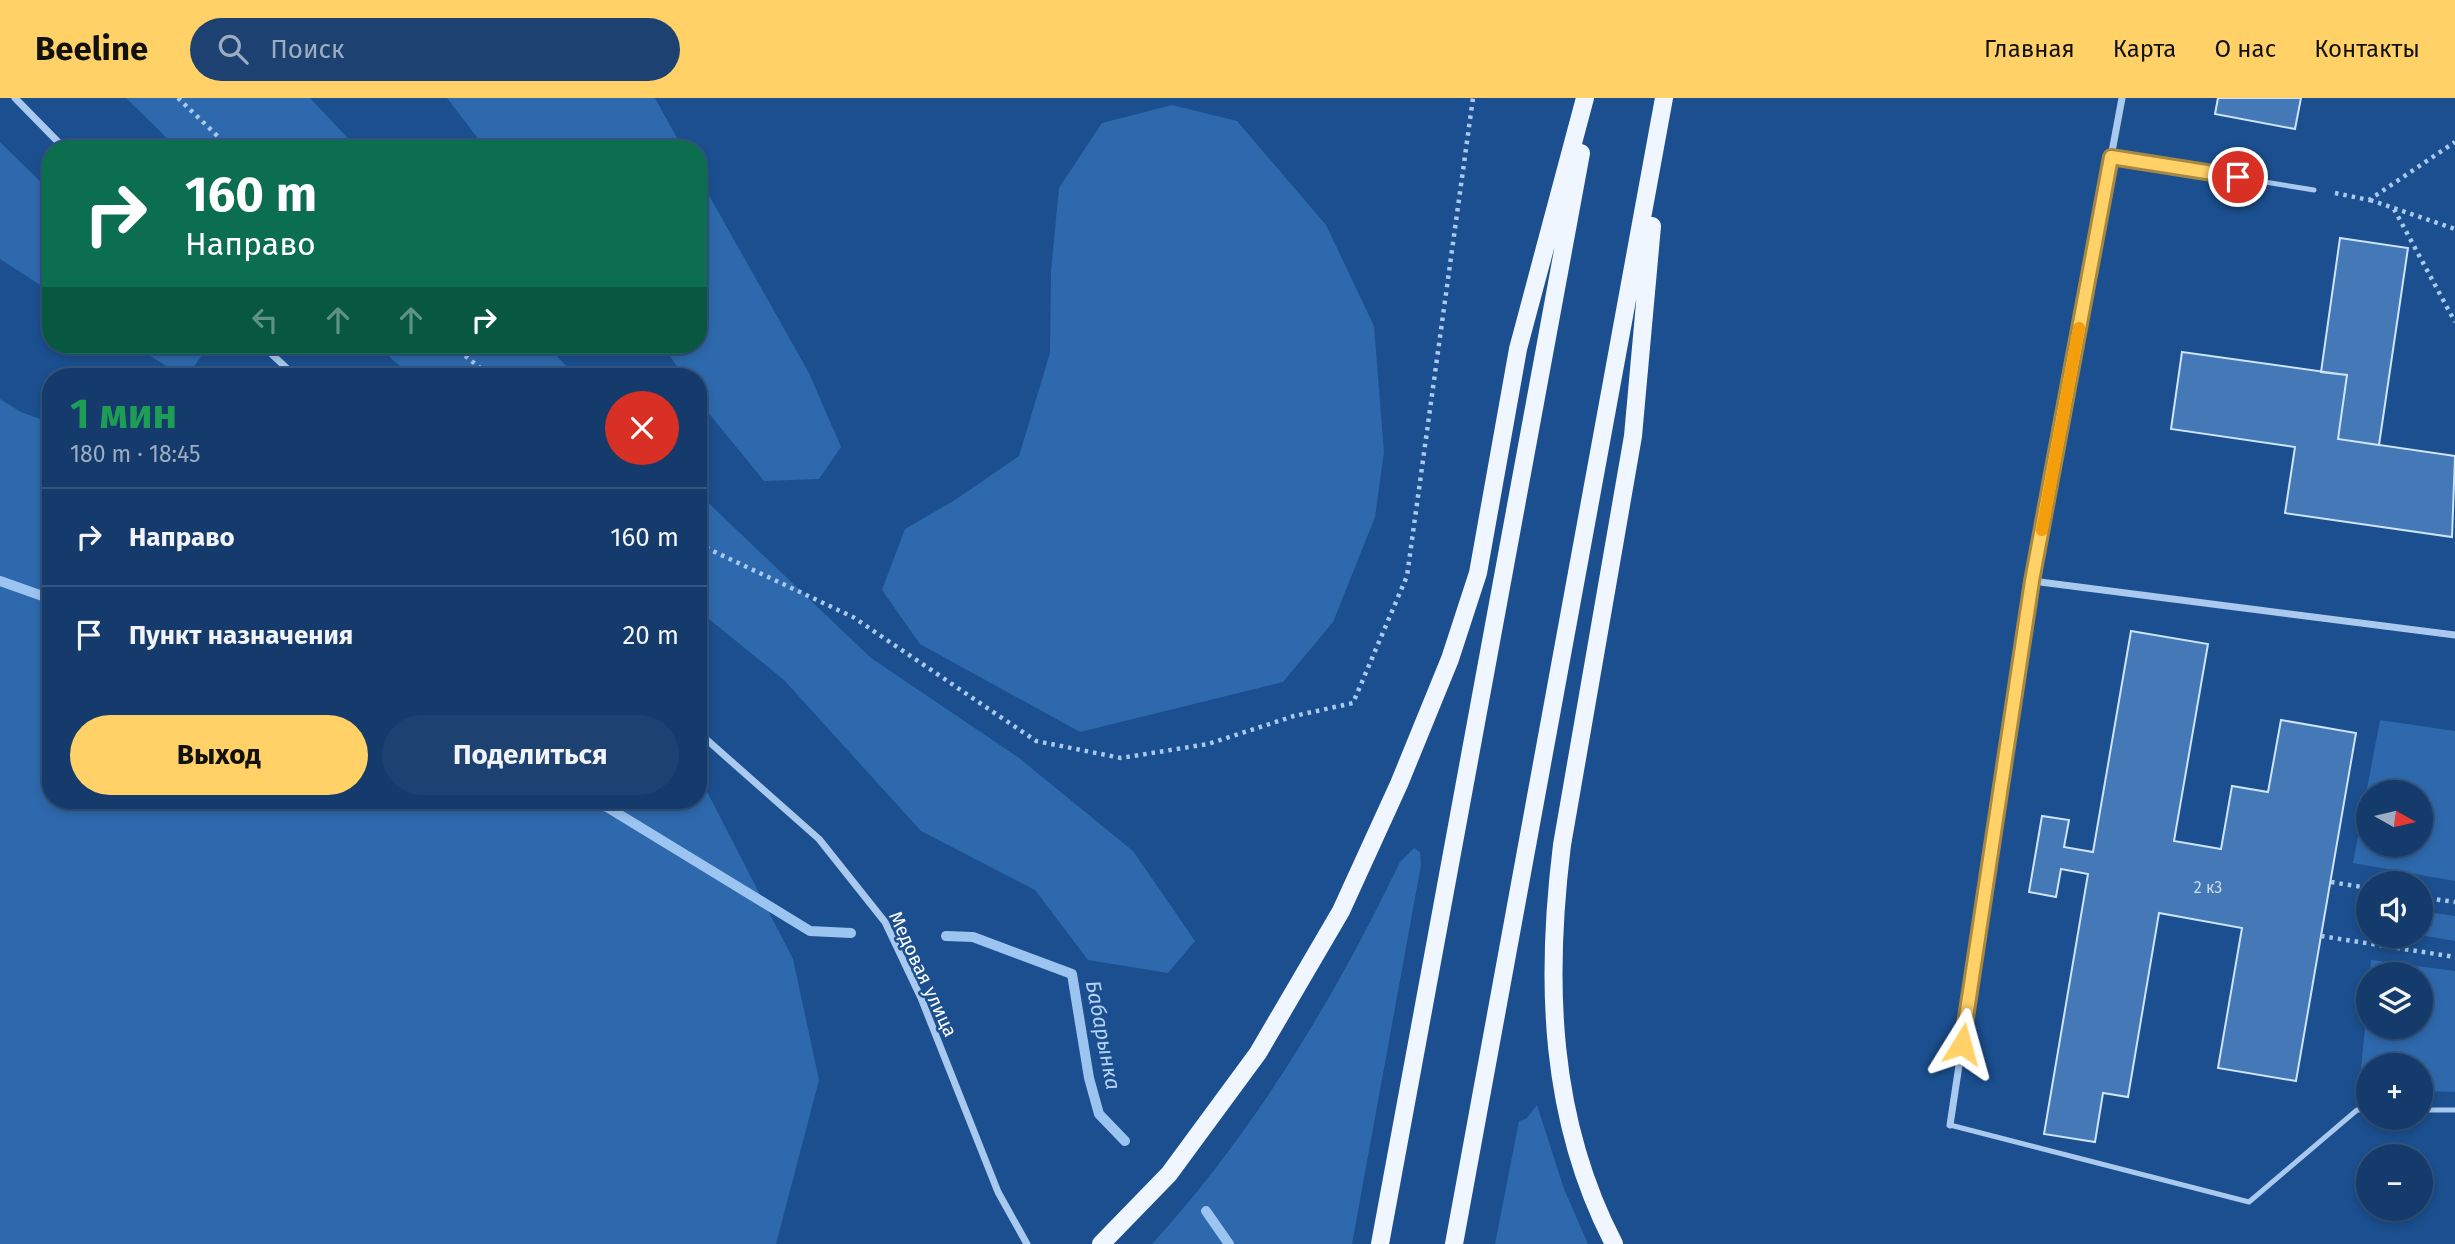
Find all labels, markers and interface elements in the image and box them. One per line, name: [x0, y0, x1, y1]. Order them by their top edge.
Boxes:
search box: [190, 18, 680, 81]
text: Beeline: [35, 29, 148, 69]
icon: search: [214, 30, 252, 68]
text: Поиск: [270, 34, 344, 65]
text: Главная: [1984, 35, 2075, 63]
text: Карта: [2113, 35, 2176, 63]
text: О нас: [2214, 35, 2276, 63]
text: Контакты: [2314, 35, 2420, 63]
pin: [2208, 147, 2268, 207]
icon: arrive: [2219, 158, 2257, 196]
text: 160 m: [185, 165, 317, 224]
icon: right: [70, 168, 161, 259]
text: Направо: [185, 225, 316, 263]
icon: left: [246, 301, 284, 339]
icon: ahead: [319, 301, 357, 339]
icon: ahead: [392, 301, 430, 339]
icon: right: [465, 301, 503, 339]
text: 1 мин: [70, 389, 177, 439]
button: close: [605, 391, 679, 465]
text: 180 m · 18:45: [70, 440, 201, 468]
icon: right: [70, 518, 108, 556]
text: Направо: [129, 522, 235, 553]
text: 160 m: [610, 522, 679, 553]
icon: arrive: [70, 616, 108, 654]
text: Пункт назначения: [129, 620, 353, 651]
text: 20 m: [622, 620, 679, 651]
button: Выход: [70, 715, 368, 795]
button: Поделиться: [382, 715, 679, 795]
north arrow: [2356, 780, 2432, 858]
map controls: [2356, 780, 2433, 1221]
button: sound: [2356, 871, 2433, 948]
house number: 2 к3: [2194, 878, 2222, 897]
street label: Медовая улица: [884, 908, 962, 1040]
button: layers: [2356, 962, 2433, 1039]
water label: Бабарынка: [1080, 978, 1126, 1092]
position arrow: [1925, 1007, 1999, 1081]
button: +: [2356, 1053, 2433, 1130]
button: −: [2356, 1144, 2433, 1221]

